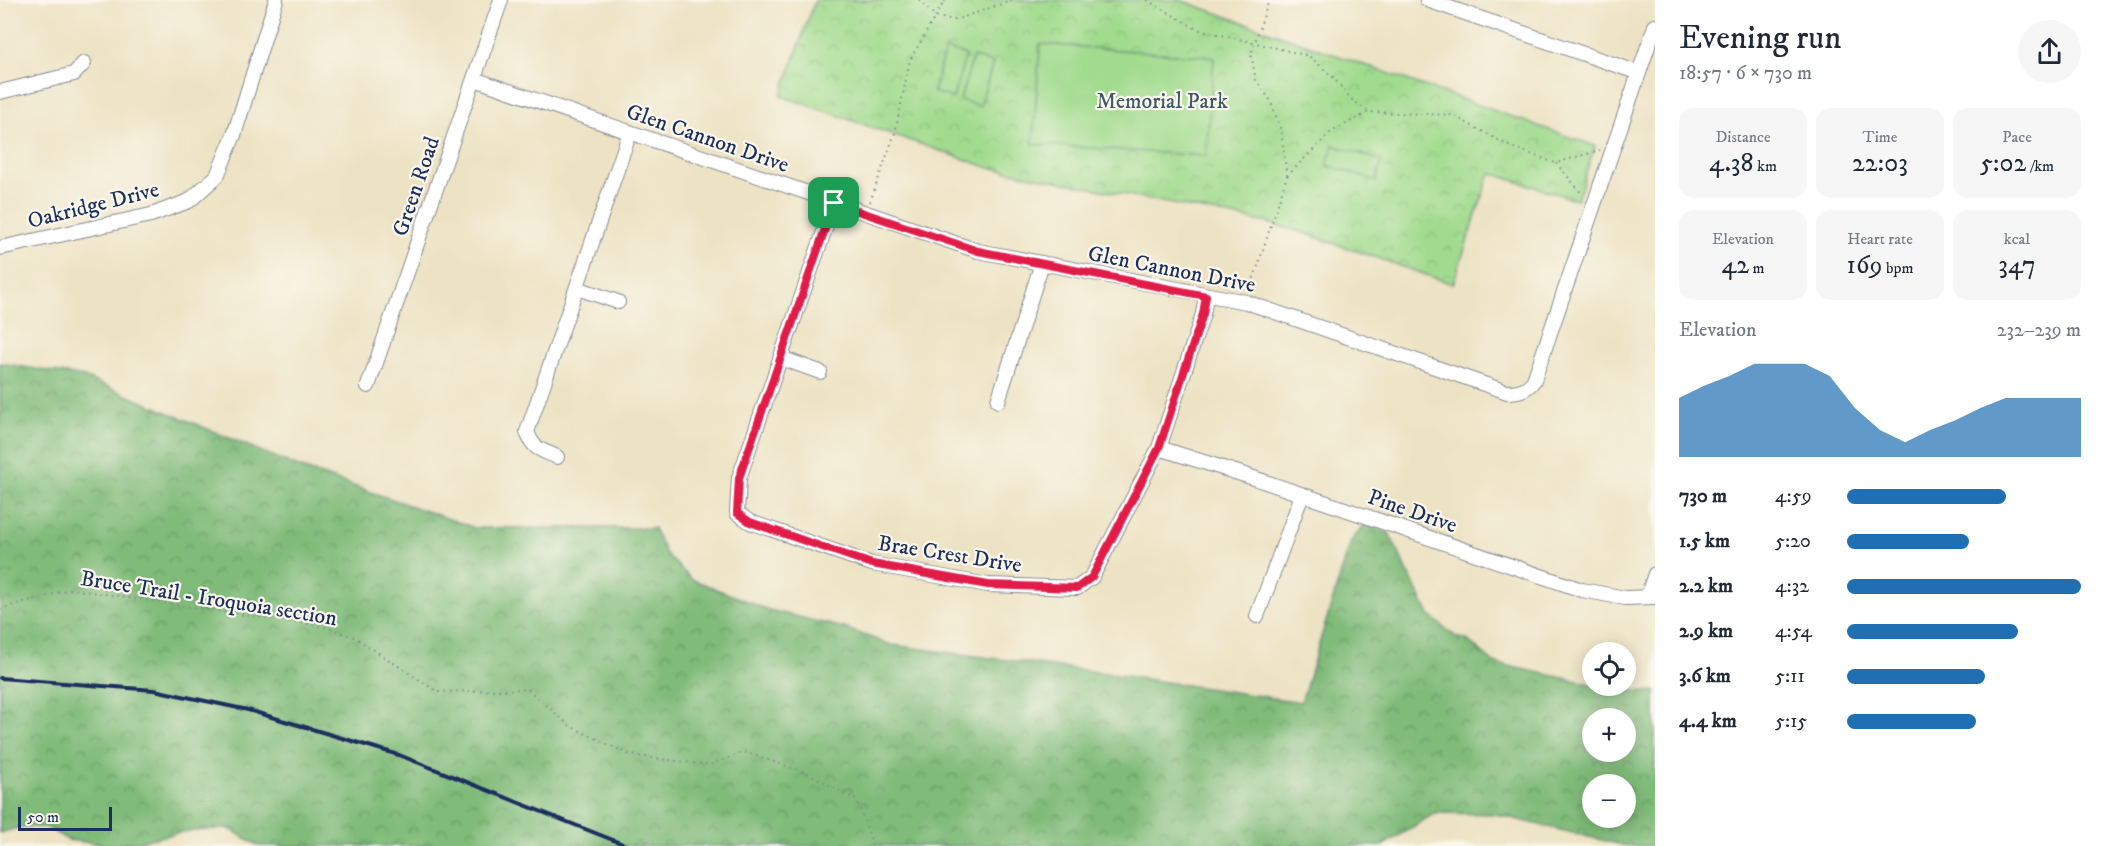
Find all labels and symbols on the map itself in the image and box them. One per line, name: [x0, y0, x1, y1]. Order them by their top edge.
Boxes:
park label: Memorial Park: [1096, 88, 1228, 115]
street label: Glen Cannon Drive: [623, 98, 792, 179]
street label: Green Road: [387, 133, 446, 240]
street label: Oakridge Drive: [25, 176, 162, 235]
pin: [808, 177, 859, 228]
street label: Glen Cannon Drive: [1086, 240, 1258, 299]
street label: Pine Drive: [1364, 484, 1461, 539]
street label: Brae Crest Drive: [876, 530, 1024, 579]
street label: Bruce Trail - Iroquoia section: [79, 565, 339, 632]
scale bar: [18, 804, 112, 832]

